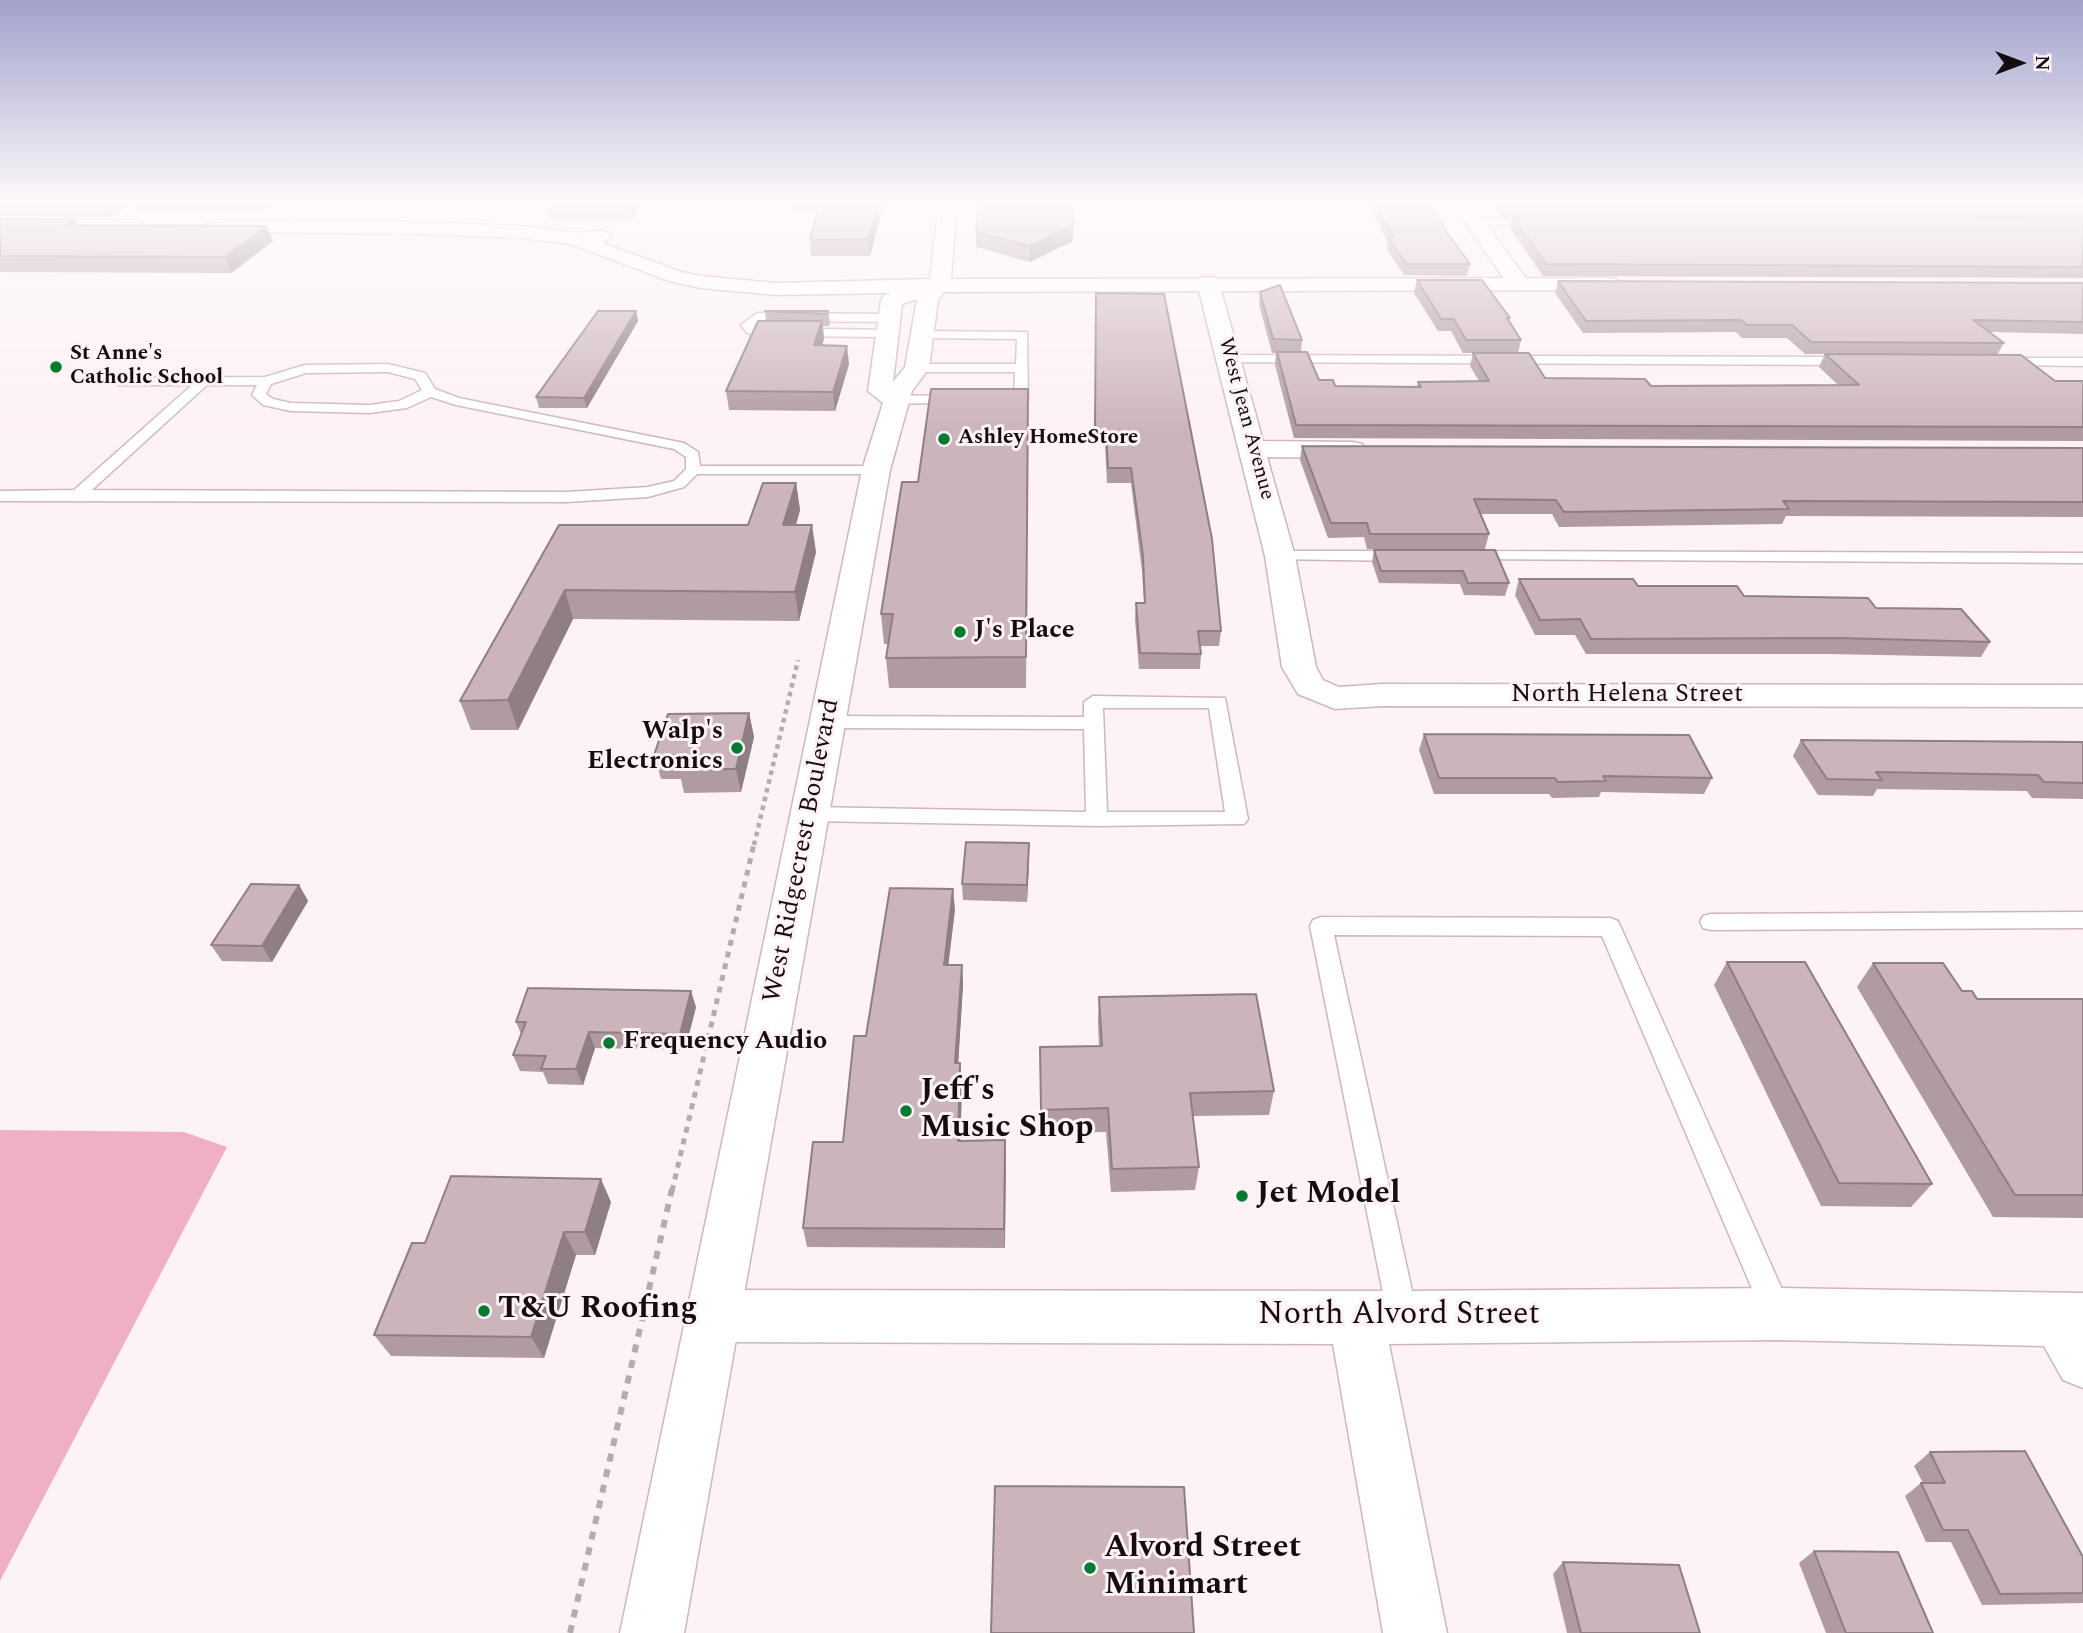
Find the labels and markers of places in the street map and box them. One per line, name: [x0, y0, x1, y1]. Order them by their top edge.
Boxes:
place label: St Anne's Catholic School: [70, 342, 223, 392]
marker: St Anne's Catholic School: [48, 359, 64, 375]
place label: Ashley HomeStore: [958, 426, 1138, 452]
marker: Ashley HomeStore: [936, 431, 952, 447]
place label: J's Place: [974, 616, 1075, 648]
marker: J's Place: [952, 624, 968, 640]
place label: Walp's Electronics: [587, 717, 723, 778]
marker: Walp's Electronics: [729, 740, 745, 756]
place label: Frequency Audio: [623, 1027, 827, 1059]
marker: Frequency Audio: [601, 1035, 617, 1051]
place label: Jeff's Music Shop: [920, 1074, 1093, 1149]
marker: Jeff's Music Shop: [898, 1103, 914, 1119]
place label: Jet Model: [1256, 1177, 1400, 1215]
marker: Jet Model: [1234, 1188, 1250, 1204]
place label: T&U Roofing: [498, 1292, 698, 1330]
marker: T&U Roofing: [476, 1303, 492, 1319]
place label: Alvord Street Minimart: [1104, 1531, 1301, 1606]
marker: Alvord Street Minimart: [1082, 1560, 1098, 1576]

